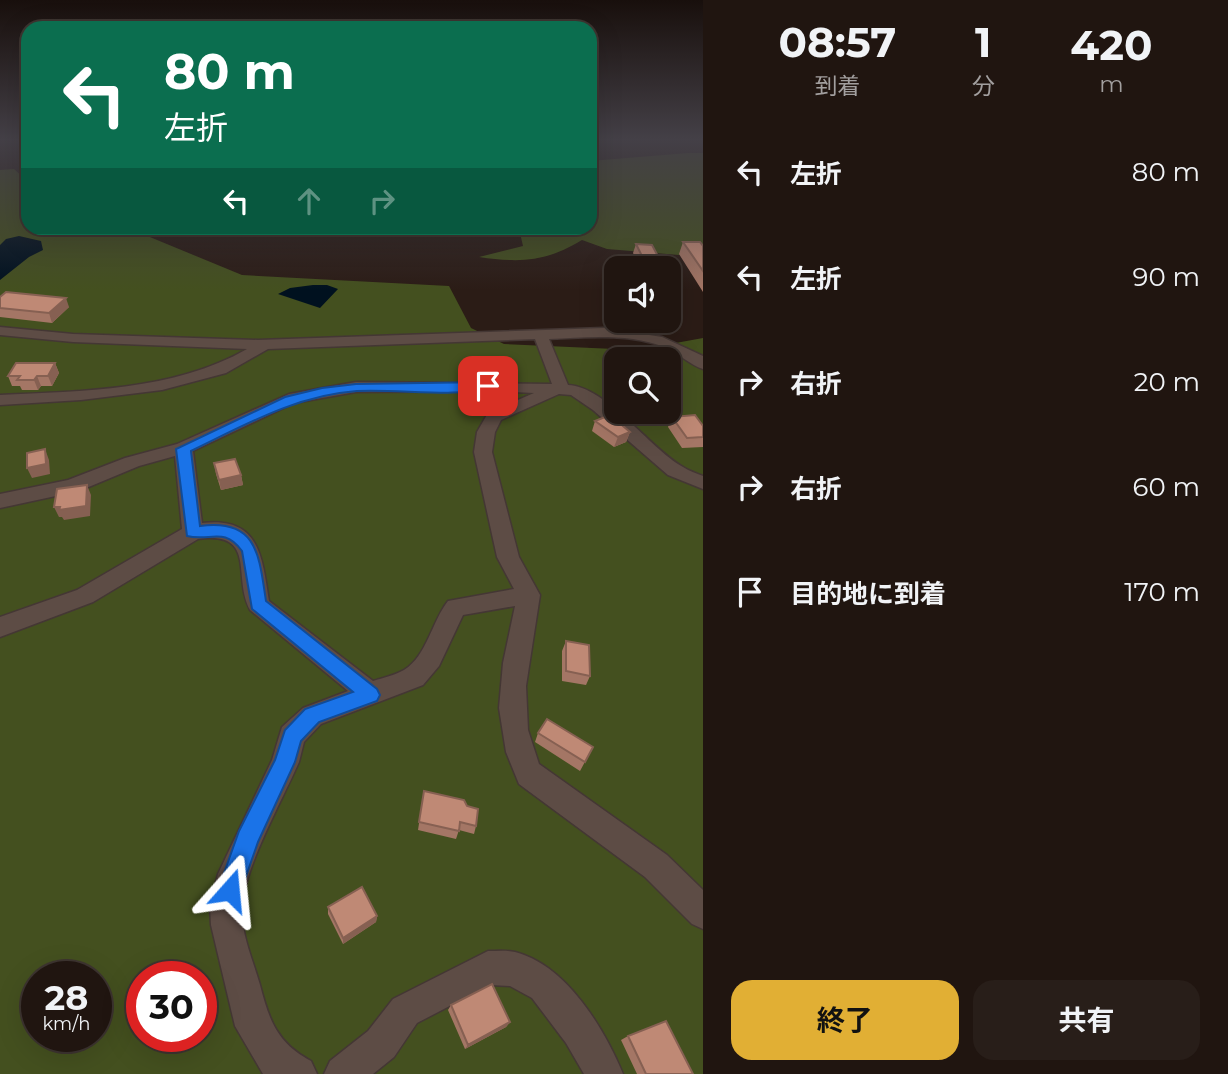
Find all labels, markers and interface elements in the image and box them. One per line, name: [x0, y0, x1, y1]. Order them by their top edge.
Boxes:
text: 08:57: [778, 16, 896, 68]
text: 1: [975, 16, 991, 68]
text: 420: [1070, 19, 1152, 71]
text: 80 m: [164, 42, 295, 101]
icon: left: [49, 49, 140, 140]
text: m: [1099, 70, 1124, 98]
text: 到着: [814, 72, 860, 100]
text: 分: [972, 72, 995, 100]
text: 左折: [164, 108, 228, 147]
icon: left: [731, 153, 769, 191]
text: 80 m: [1132, 156, 1200, 188]
text: 左折: [790, 158, 842, 190]
icon: left: [217, 182, 255, 220]
icon: ahead: [290, 182, 328, 220]
icon: right: [363, 182, 401, 220]
map controls: [604, 256, 681, 424]
button: sound: [604, 256, 681, 333]
icon: left: [731, 258, 769, 296]
text: 90 m: [1133, 261, 1200, 293]
text: 左折: [790, 263, 842, 295]
button: search: [604, 347, 681, 424]
pin: [458, 356, 518, 416]
icon: right: [731, 363, 769, 401]
text: 20 m: [1134, 366, 1200, 398]
icon: arrive: [469, 367, 507, 405]
text: 右折: [790, 368, 842, 400]
icon: right: [731, 468, 769, 506]
text: 60 m: [1133, 471, 1200, 503]
text: 右折: [790, 473, 842, 505]
icon: arrive: [731, 573, 769, 611]
text: 170 m: [1124, 576, 1200, 608]
text: 目的地に到着: [790, 578, 946, 610]
position arrow: [193, 853, 267, 927]
speed limit sign: 30: [126, 961, 217, 1052]
text: 28: [45, 976, 88, 1019]
button: 終了: [731, 980, 959, 1060]
button: 共有: [973, 980, 1200, 1060]
text: km/h: [42, 1013, 91, 1035]

